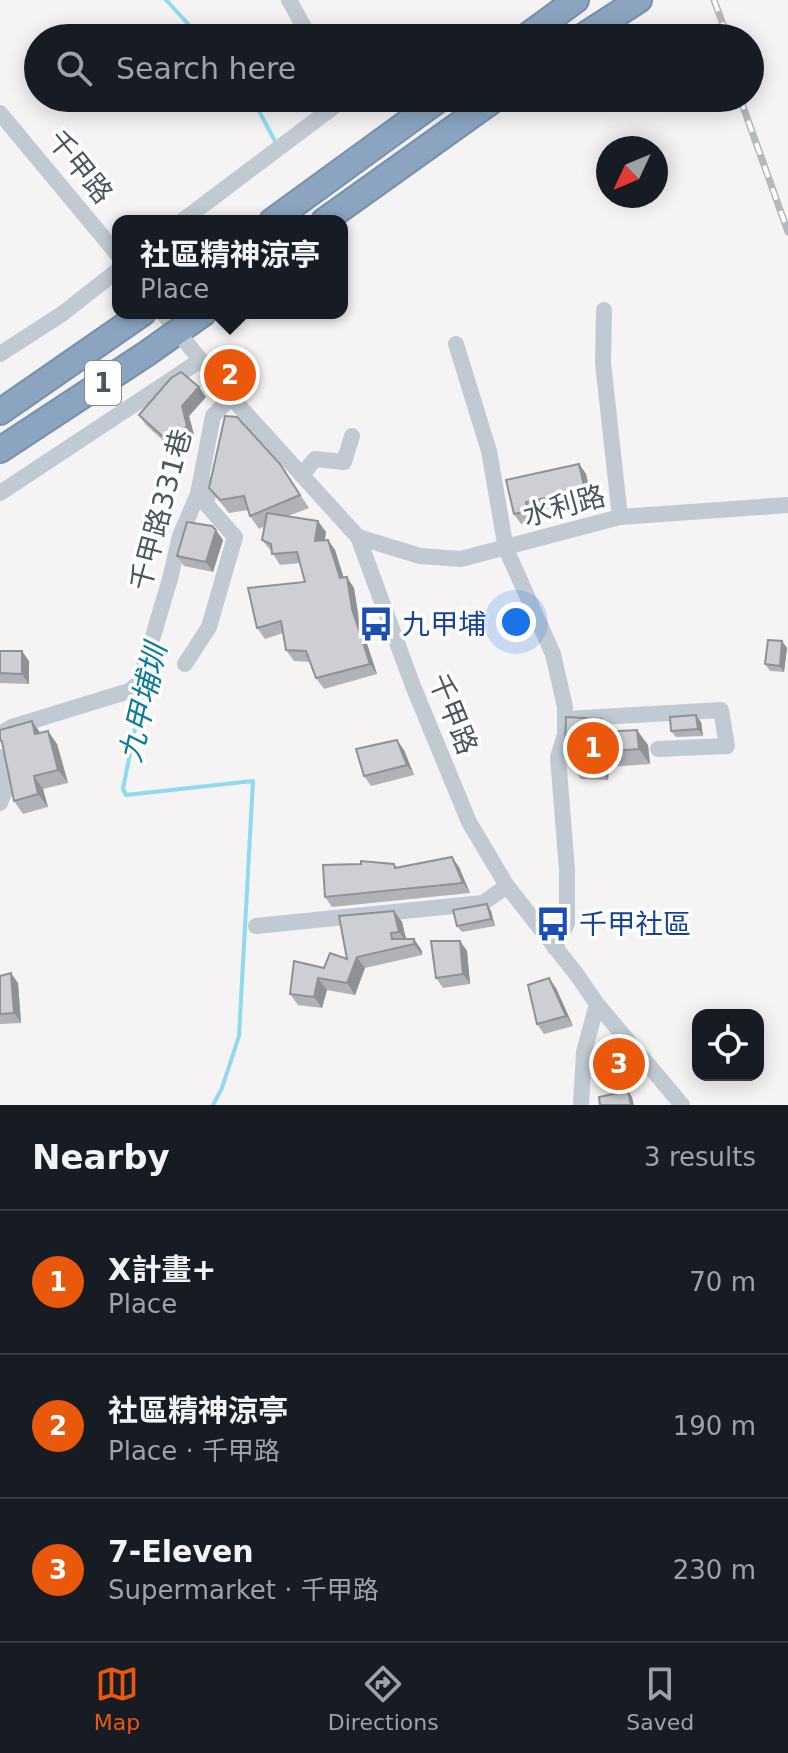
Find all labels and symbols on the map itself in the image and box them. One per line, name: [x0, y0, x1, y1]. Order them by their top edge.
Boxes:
street label: 千甲路: [41, 124, 119, 210]
north arrow: [596, 136, 668, 208]
pin: 2: [204, 345, 256, 405]
road number: 1: [85, 361, 121, 405]
street label: 千甲路331巷: [124, 426, 198, 594]
street label: 水利路: [519, 479, 609, 533]
your location: [496, 602, 536, 642]
bus stop icon: 九甲埔: [357, 605, 395, 643]
place label: 九甲埔: [402, 608, 486, 641]
water label: 九甲埔圳: [112, 637, 174, 765]
street label: 千甲路: [422, 669, 484, 759]
pin: 1: [567, 718, 619, 778]
bus stop icon: 千甲社區: [534, 905, 572, 943]
place label: 千甲社區: [579, 908, 691, 941]
pin: 3: [593, 1034, 645, 1094]

